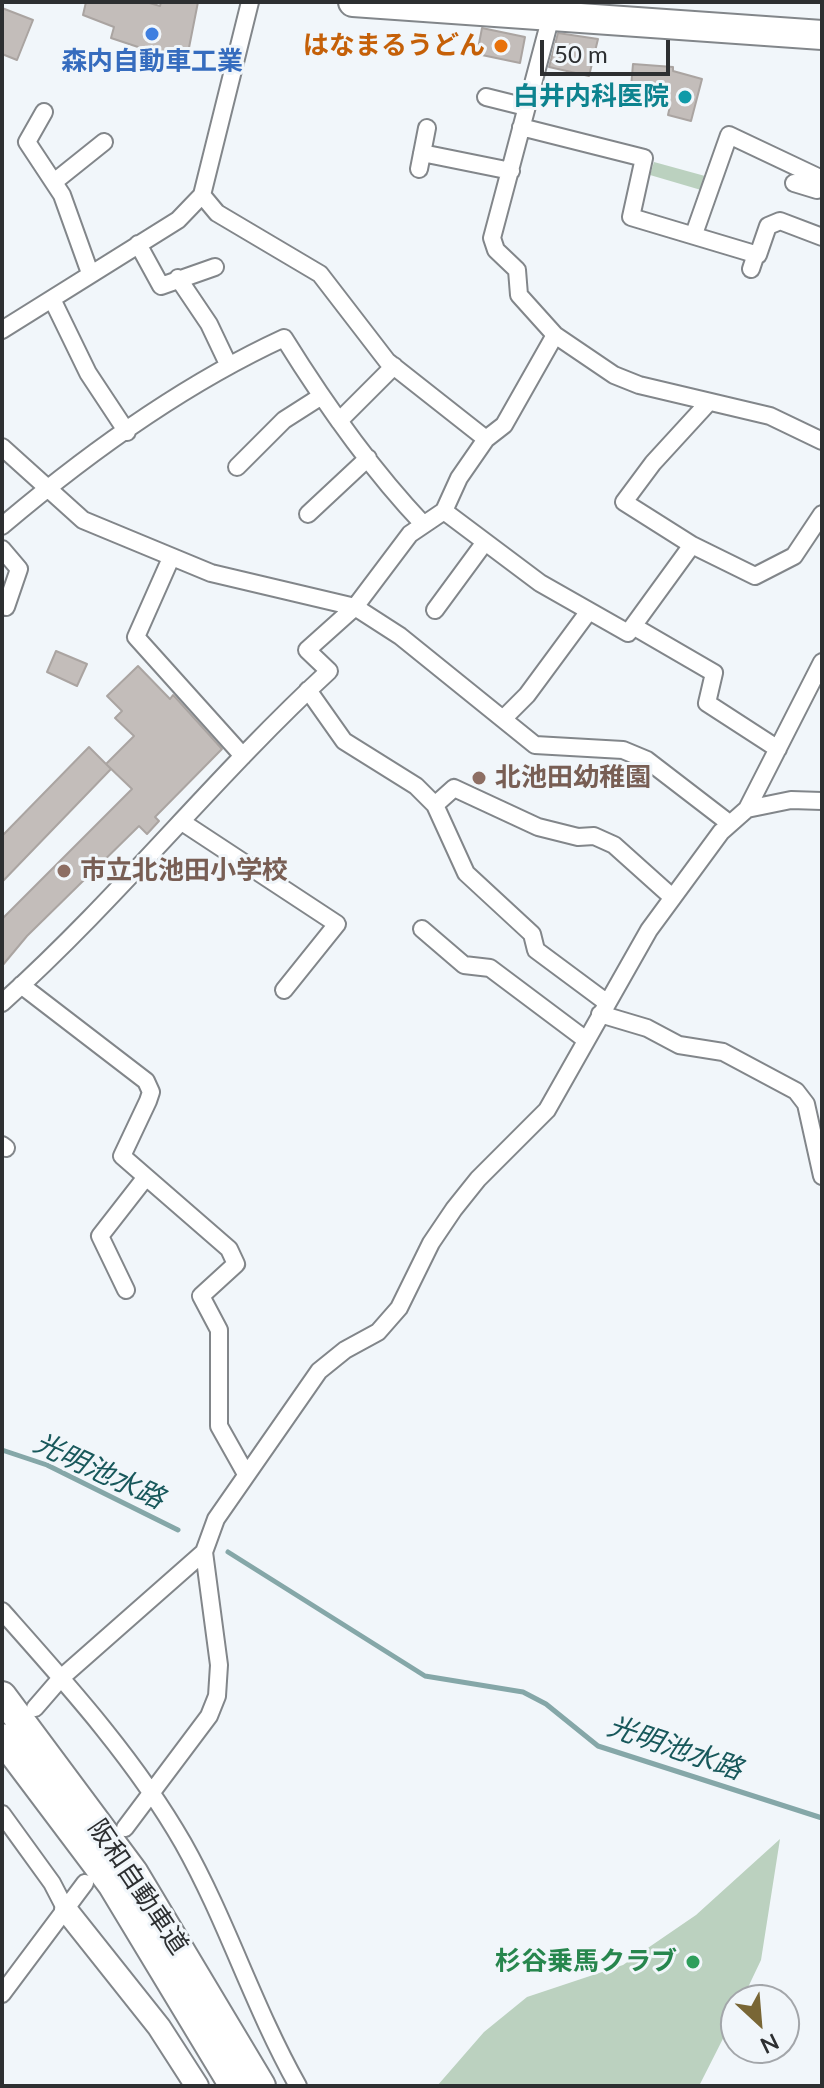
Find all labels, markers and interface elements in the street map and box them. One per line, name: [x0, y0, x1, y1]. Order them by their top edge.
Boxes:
scale bar: [544, 24, 674, 74]
marker: 森内自動車工業: [143, 25, 161, 43]
place label: はなまるうどん: [303, 30, 485, 62]
marker: はなまるうどん: [492, 37, 510, 55]
text: 50 m: [554, 39, 608, 68]
place label: 森内自動車工業: [61, 46, 243, 78]
place label: 白井内科医院: [513, 81, 669, 113]
marker: 白井内科医院: [676, 88, 694, 106]
place label: 北池田幼稚園: [495, 762, 651, 794]
marker: 北池田幼稚園: [470, 769, 488, 787]
place label: 市立北池田小学校: [80, 855, 288, 887]
marker: 市立北池田小学校: [55, 862, 73, 880]
water label: 光明池水路: [28, 1426, 170, 1516]
water label: 光明池水路: [603, 1709, 747, 1787]
street label: 阪和自動車道: [81, 1814, 195, 1960]
place label: 杉谷乗馬クラブ: [495, 1946, 677, 1978]
marker: 杉谷乗馬クラブ: [684, 1953, 702, 1971]
north arrow: [720, 1984, 800, 2064]
text: N: [756, 2028, 783, 2060]

